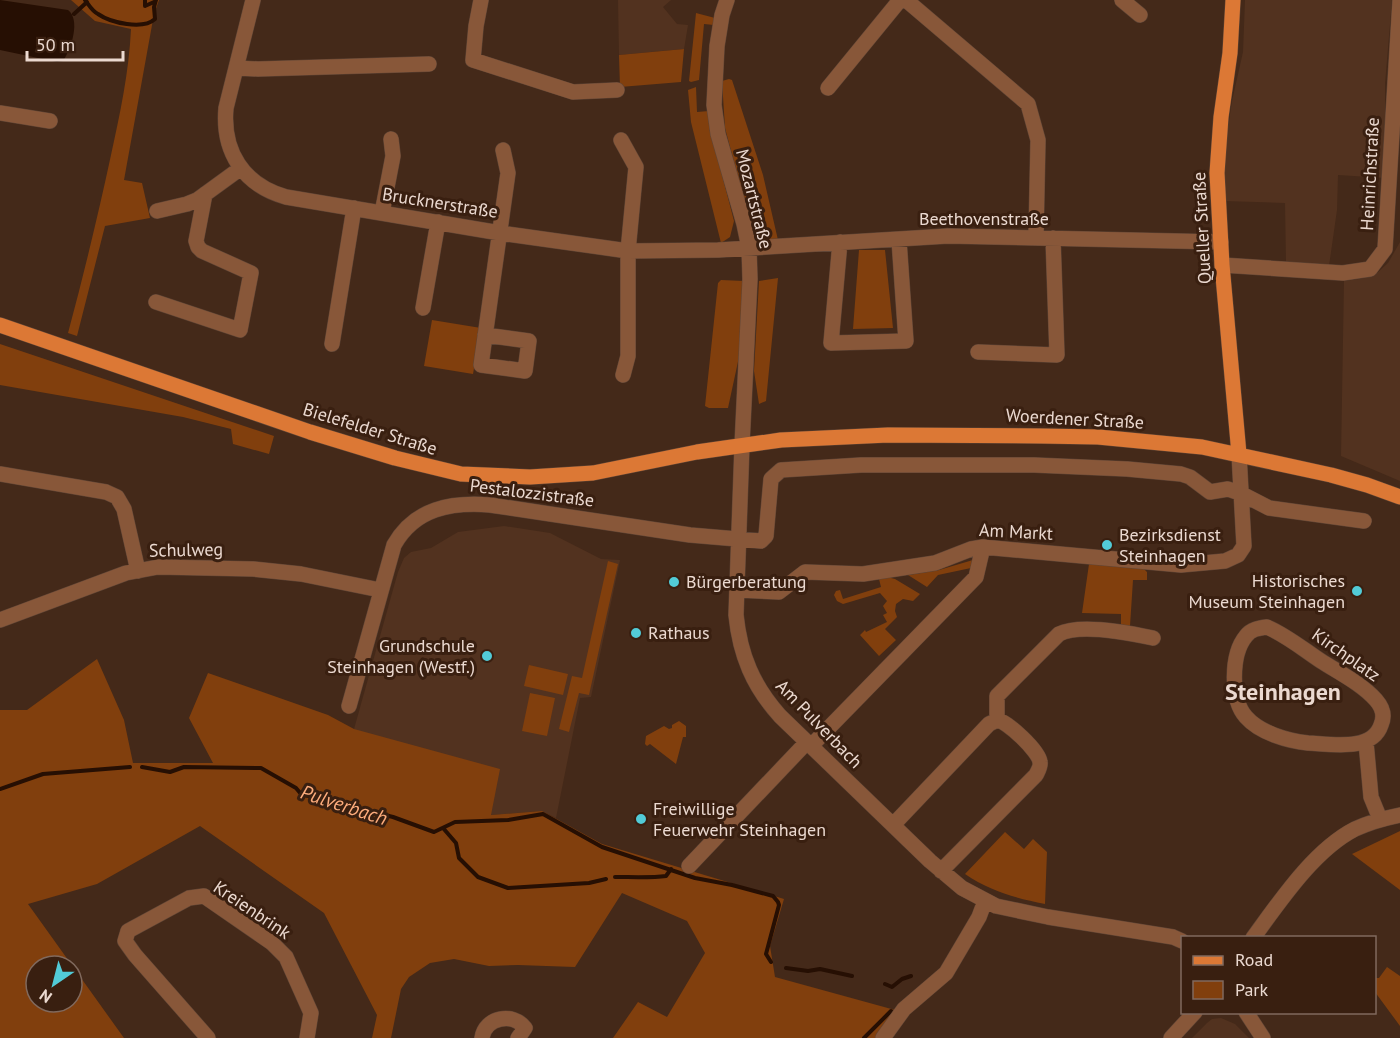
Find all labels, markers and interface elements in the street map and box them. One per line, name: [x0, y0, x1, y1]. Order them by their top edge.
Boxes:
scale bar: [27, 24, 123, 62]
text: 50 m: [36, 33, 75, 56]
street label: Heinrichstraße: [1355, 117, 1384, 231]
street label: Mozartstraße: [731, 147, 778, 251]
street label: Queller Straße: [1187, 171, 1216, 285]
street label: Brucknerstraße: [381, 182, 500, 223]
street label: Beethovenstraße: [919, 207, 1049, 230]
street label: Bielefelder Straße: [300, 397, 440, 460]
street label: Woerdener Straße: [1005, 403, 1145, 434]
street label: Pestalozzistraße: [469, 473, 596, 512]
street label: Am Markt: [978, 518, 1054, 545]
place label: Bezirksdienst Steinhagen: [1119, 523, 1221, 567]
street label: Schulweg: [149, 537, 223, 562]
marker: Bezirksdienst Steinhagen: [1100, 538, 1114, 552]
place label: Historisches Museum Steinhagen: [1189, 569, 1345, 613]
place label: Bürgerberatung: [686, 570, 807, 593]
marker: Bürgerberatung: [667, 575, 681, 589]
marker: Historisches Museum Steinhagen: [1350, 584, 1364, 598]
place label: Rathaus: [648, 621, 710, 644]
street label: Kirchplatz: [1308, 623, 1385, 686]
marker: Rathaus: [629, 626, 643, 640]
place label: Grundschule Steinhagen (Westf.): [327, 634, 475, 678]
marker: Grundschule Steinhagen (Westf.): [480, 649, 494, 663]
street label: Am Pulverbach: [771, 674, 867, 773]
district label: Steinhagen: [1225, 676, 1341, 707]
water label: Pulverbach: [297, 779, 391, 831]
place label: Freiwillige Feuerwehr Steinhagen: [653, 797, 826, 841]
marker: Freiwillige Feuerwehr Steinhagen: [634, 812, 648, 826]
street label: Kreienbrink: [209, 875, 296, 944]
legend: [1181, 936, 1376, 1014]
text: Road: [1235, 948, 1273, 971]
north arrow: [24, 954, 84, 1014]
text: Park: [1235, 978, 1268, 1001]
text: N: [35, 985, 55, 1007]

